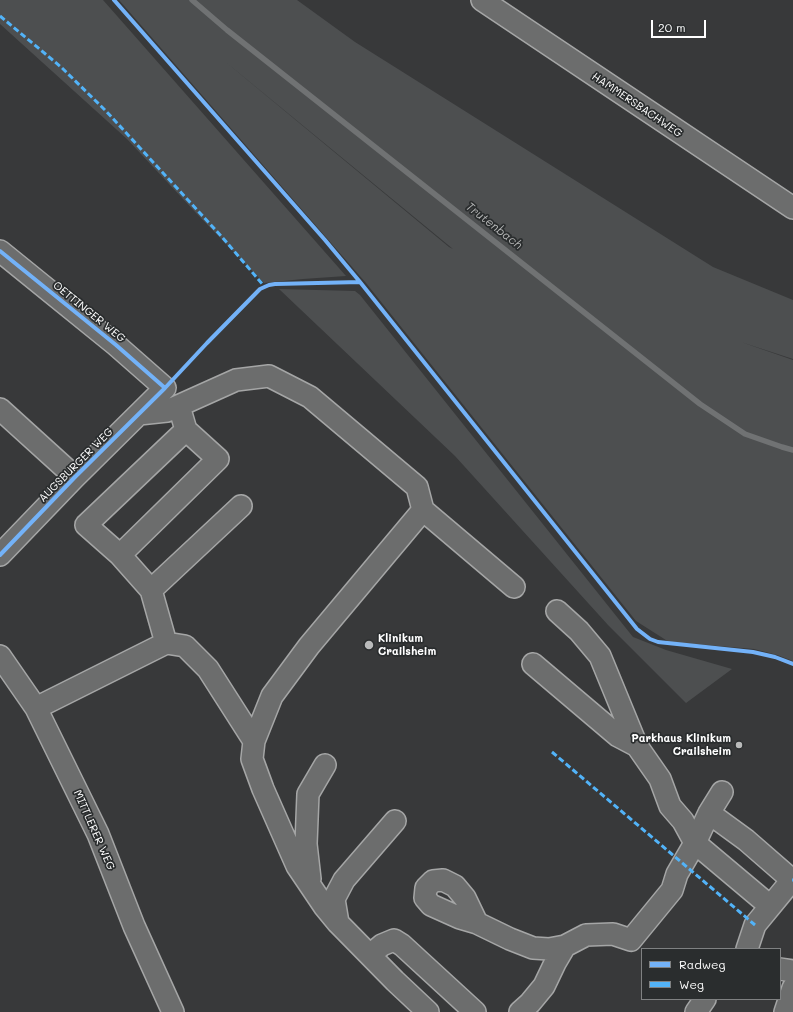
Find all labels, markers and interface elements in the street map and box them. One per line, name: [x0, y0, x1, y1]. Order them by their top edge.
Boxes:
scale bar: [653, 12, 708, 38]
text: 20 m: [658, 19, 686, 35]
street label: HAMMERSBACHWEG: [589, 70, 685, 140]
water label: Trutenbach: [463, 200, 525, 252]
street label: OETTINGER WEG: [50, 279, 128, 345]
street label: AUGSBURGER WEG: [36, 425, 116, 505]
place label: Klinikum Crailsheim: [378, 632, 436, 658]
marker: Klinikum Crailsheim: [363, 639, 375, 651]
place label: Parkhaus Klinikum Crailsheim: [631, 732, 731, 758]
marker: Parkhaus Klinikum Crailsheim: [734, 740, 744, 750]
street label: MITTLERER WEG: [70, 788, 118, 872]
legend: [641, 948, 781, 1000]
text: Radweg: [679, 956, 725, 972]
text: Weg: [679, 976, 704, 992]

